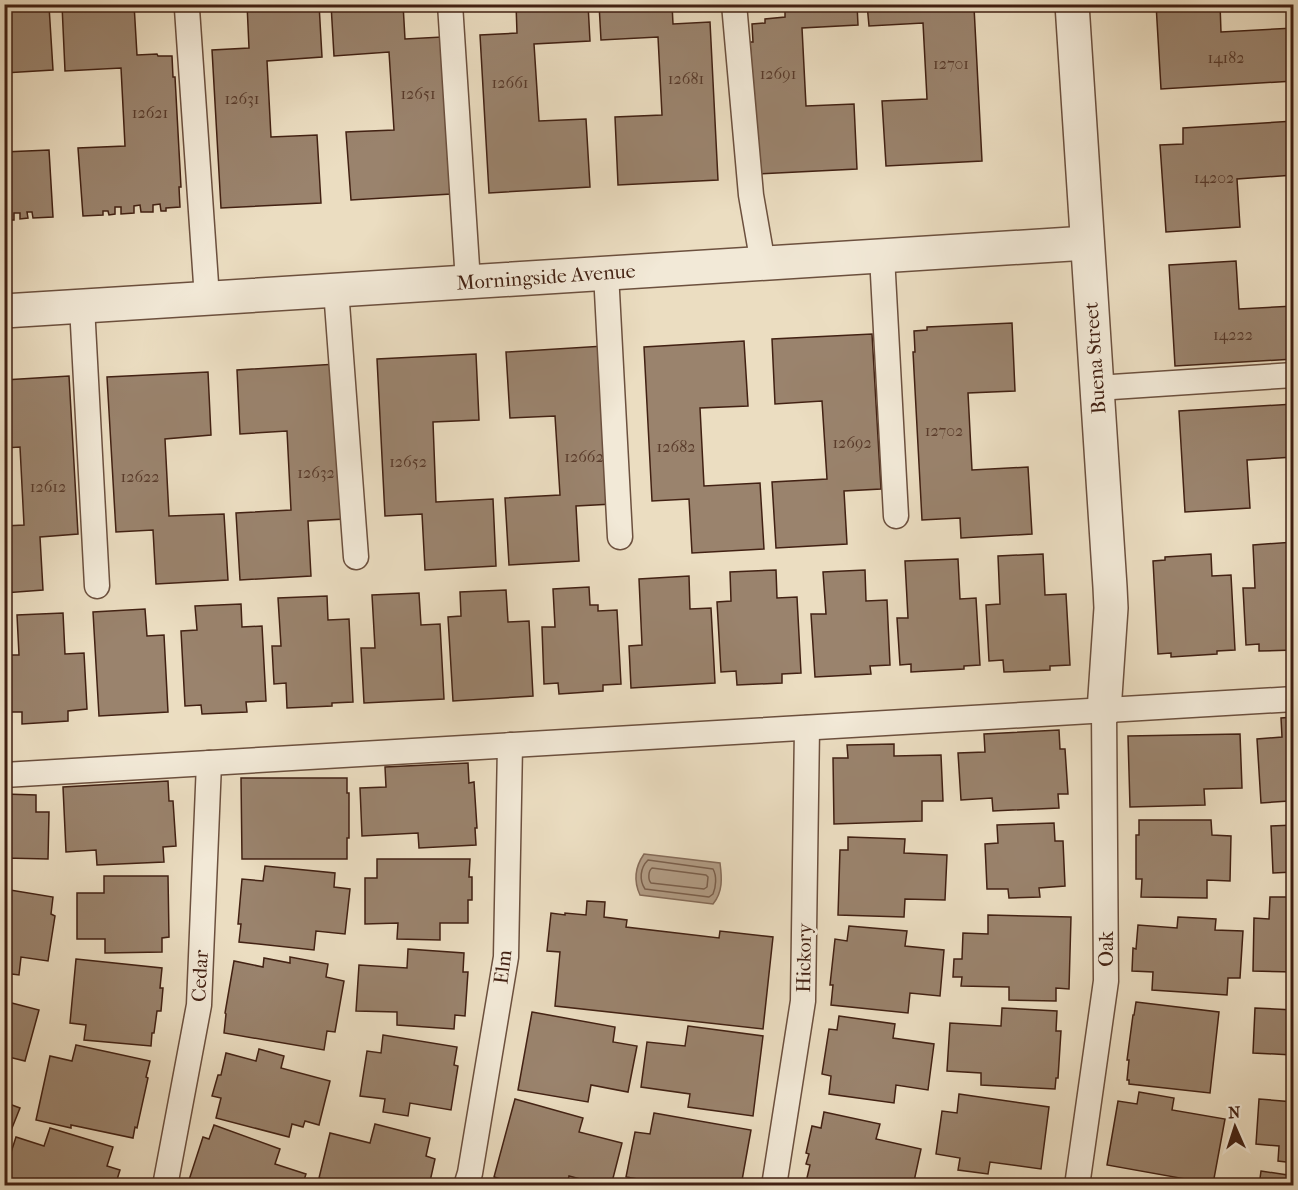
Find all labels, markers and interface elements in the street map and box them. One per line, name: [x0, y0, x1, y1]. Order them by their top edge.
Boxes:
house number: 14182: [1207, 48, 1245, 67]
house number: 12701: [933, 54, 969, 73]
house number: 12691: [760, 64, 796, 83]
house number: 12681: [668, 69, 704, 88]
house number: 12661: [492, 73, 528, 92]
house number: 12651: [400, 84, 436, 103]
house number: 12631: [225, 89, 259, 108]
house number: 12621: [132, 103, 168, 122]
house number: 14202: [1194, 168, 1234, 187]
street label: Morningside Avenue: [456, 259, 636, 295]
street label: Buena Street: [1080, 301, 1110, 415]
house number: 14222: [1213, 325, 1253, 344]
house number: 12702: [925, 421, 963, 440]
house number: 12692: [832, 433, 872, 452]
house number: 12682: [657, 437, 695, 456]
house number: 12662: [564, 447, 604, 466]
house number: 12652: [389, 452, 427, 471]
house number: 12632: [297, 463, 335, 482]
house number: 12622: [120, 467, 160, 486]
house number: 12612: [30, 477, 66, 496]
street label: Hickory: [792, 922, 816, 993]
street label: Oak: [1095, 931, 1118, 967]
street label: Elm: [489, 948, 517, 985]
street label: Cedar: [187, 949, 213, 1003]
north arrow: [1205, 1097, 1265, 1157]
text: N: [1228, 1103, 1242, 1122]

